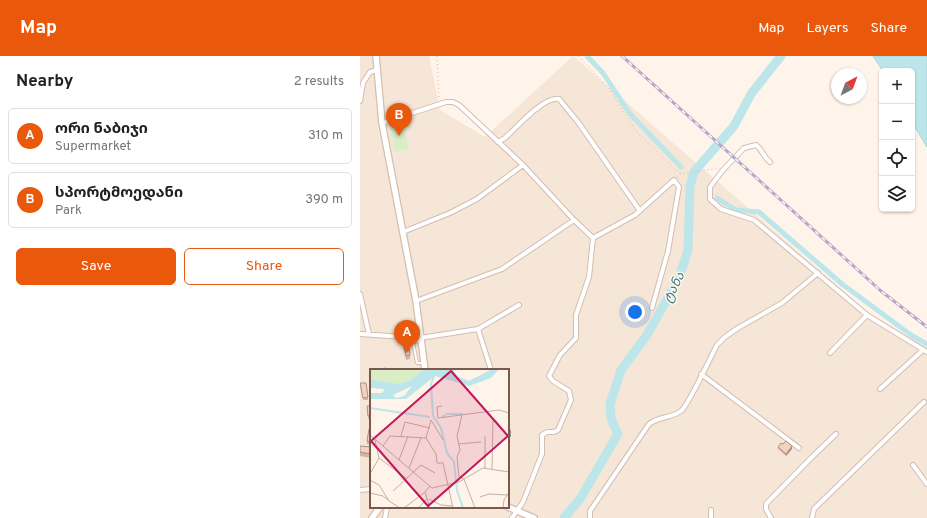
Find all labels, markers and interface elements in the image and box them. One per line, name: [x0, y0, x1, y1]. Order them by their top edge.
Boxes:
text: Map: [20, 16, 57, 40]
text: Map: [758, 20, 784, 37]
text: Layers: [806, 20, 848, 37]
text: Share: [870, 20, 907, 37]
north arrow: [831, 68, 867, 104]
map controls: [879, 68, 915, 212]
button: +: [879, 68, 915, 104]
text: Nearby: [16, 71, 73, 93]
text: 2 results: [294, 74, 344, 90]
pin: B: [386, 103, 412, 136]
button: −: [879, 104, 915, 140]
text: ორი ნაბიჯი: [55, 120, 148, 139]
text: A: [25, 128, 35, 144]
text: 310 m: [308, 128, 343, 144]
text: Supermarket: [55, 139, 131, 155]
button: locate: [879, 140, 915, 176]
button: layers: [879, 176, 915, 212]
text: სპორტმოედანი: [55, 184, 183, 203]
text: B: [26, 192, 34, 208]
text: 390 m: [305, 192, 343, 208]
text: Park: [55, 203, 82, 219]
button: Save: [16, 248, 176, 285]
button: Share: [184, 248, 344, 285]
water label: ტანა: [661, 269, 689, 306]
your location: [625, 302, 645, 322]
pin: A: [394, 320, 420, 353]
inset map: [370, 369, 509, 508]

